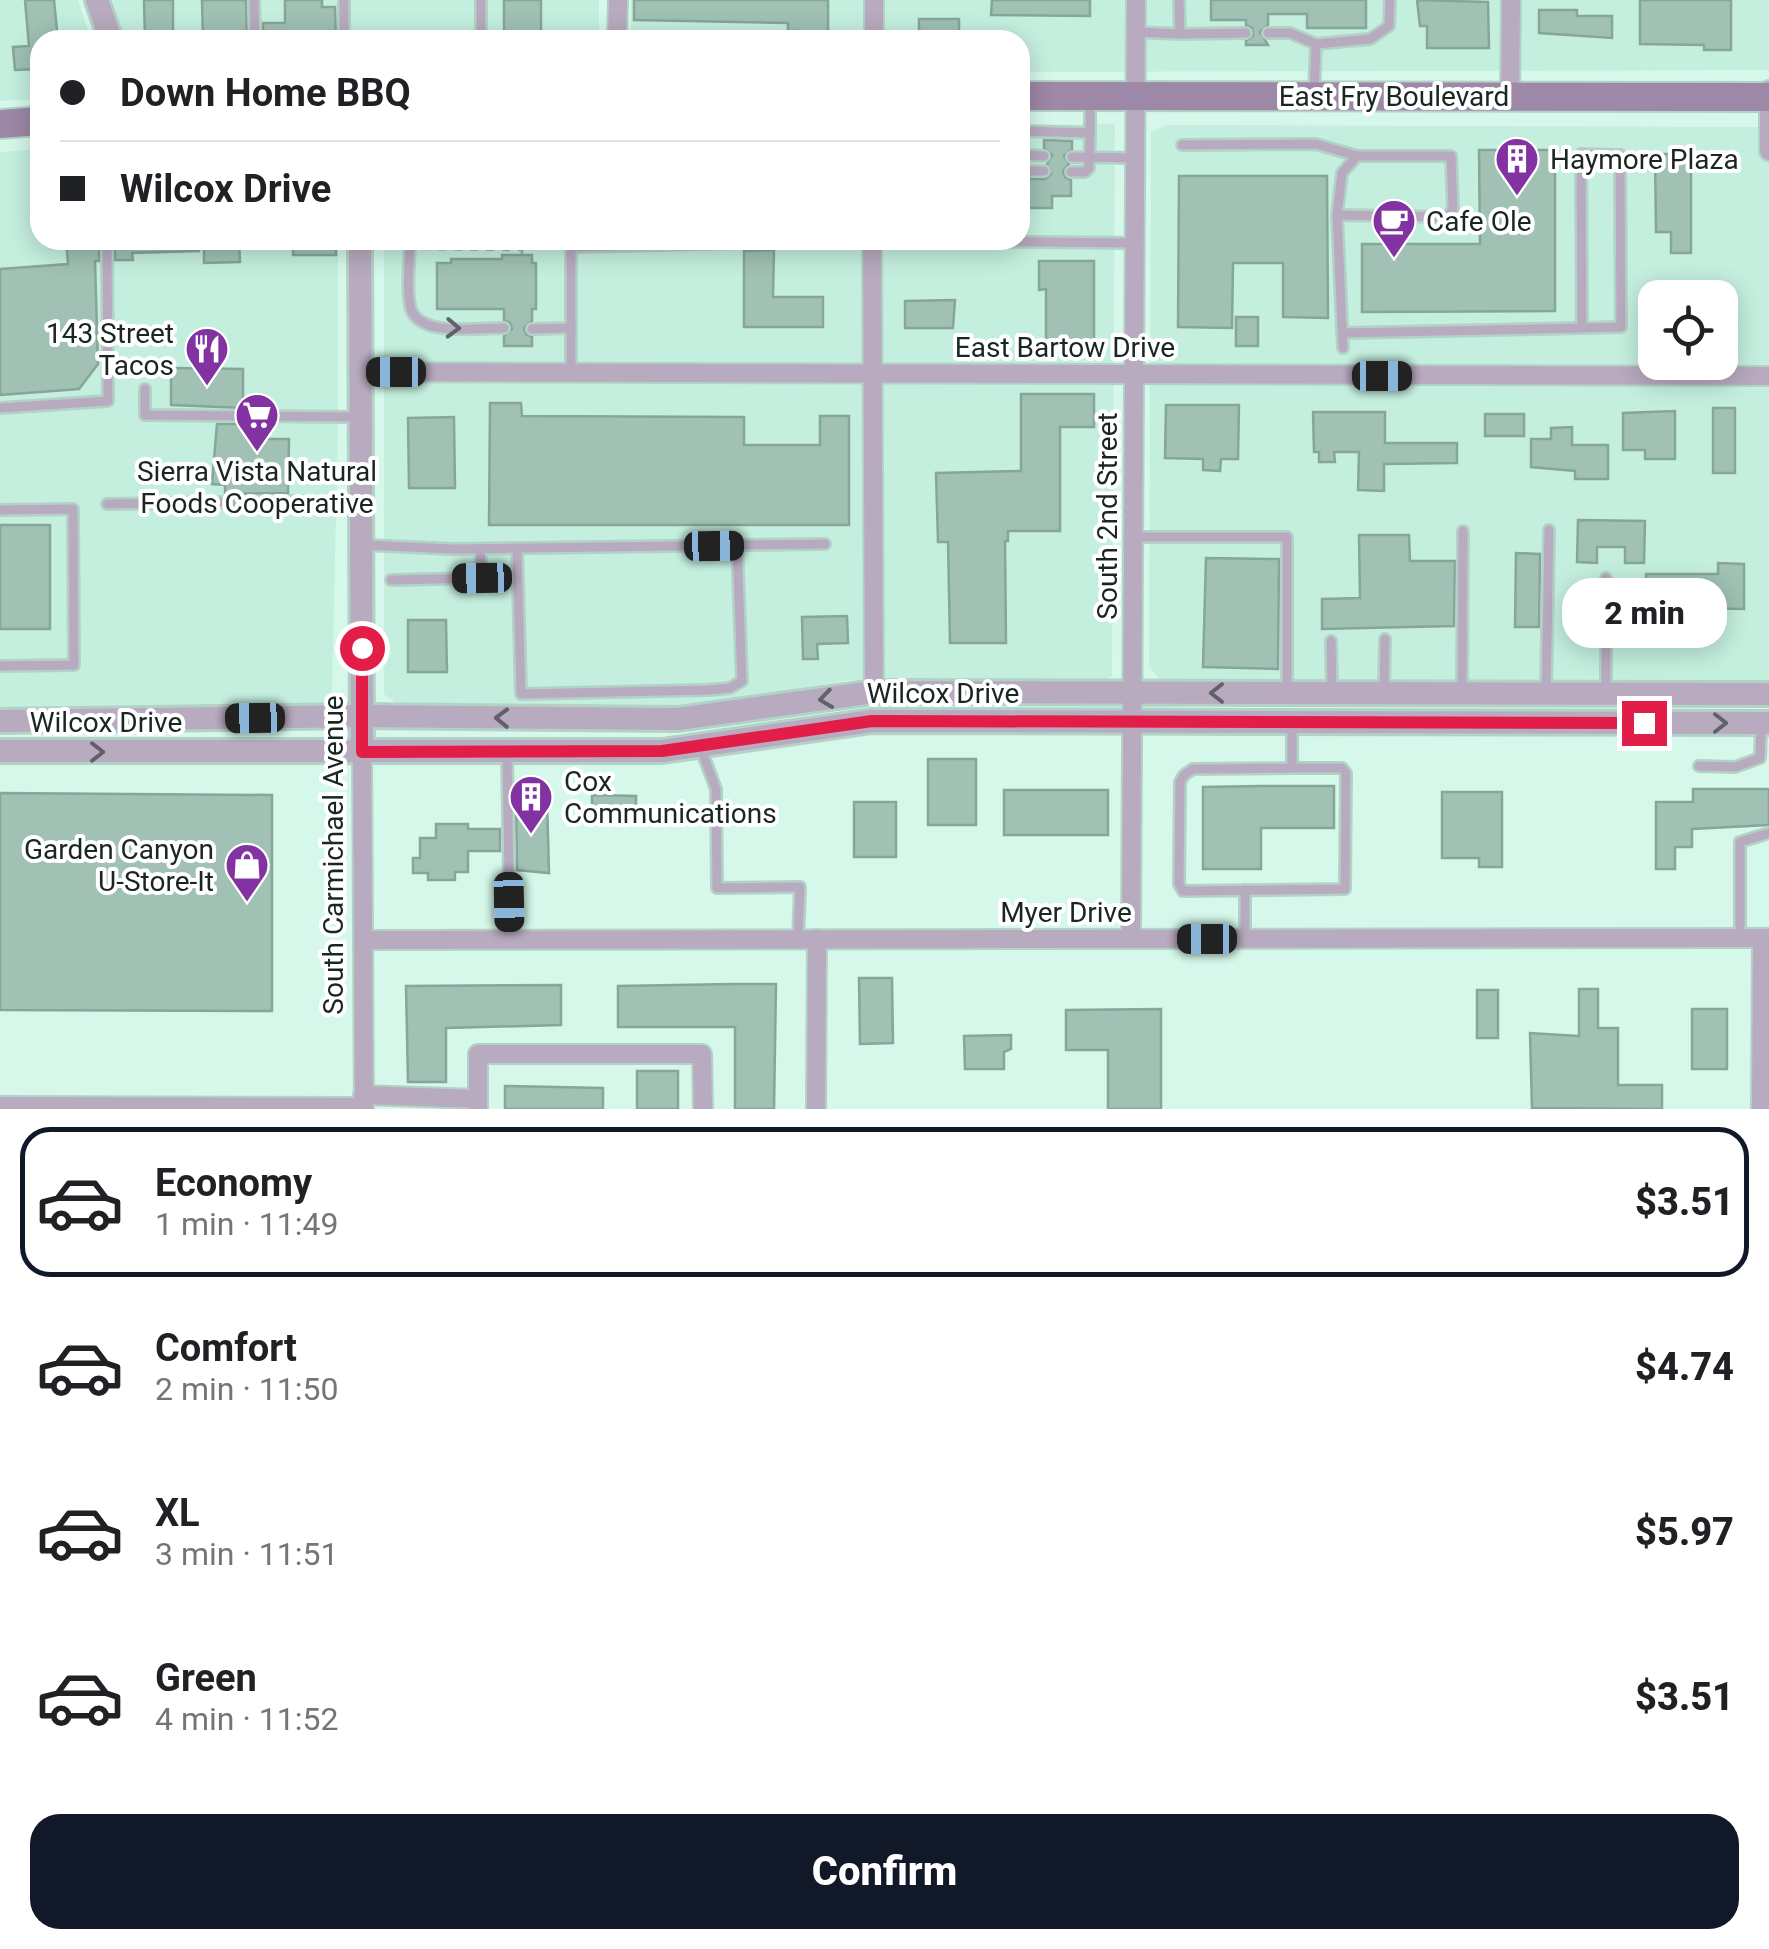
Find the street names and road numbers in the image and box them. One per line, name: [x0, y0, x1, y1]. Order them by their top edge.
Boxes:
street label: East Fry Boulevard: [1279, 80, 1509, 113]
street label: East Bartow Drive: [955, 331, 1175, 364]
street label: South 2nd Street: [1091, 412, 1124, 620]
street label: Wilcox Drive: [867, 677, 1019, 710]
street label: South Carmichael Avenue: [317, 695, 350, 1015]
street label: Wilcox Drive: [30, 706, 182, 739]
street label: Myer Drive: [1000, 896, 1132, 929]

